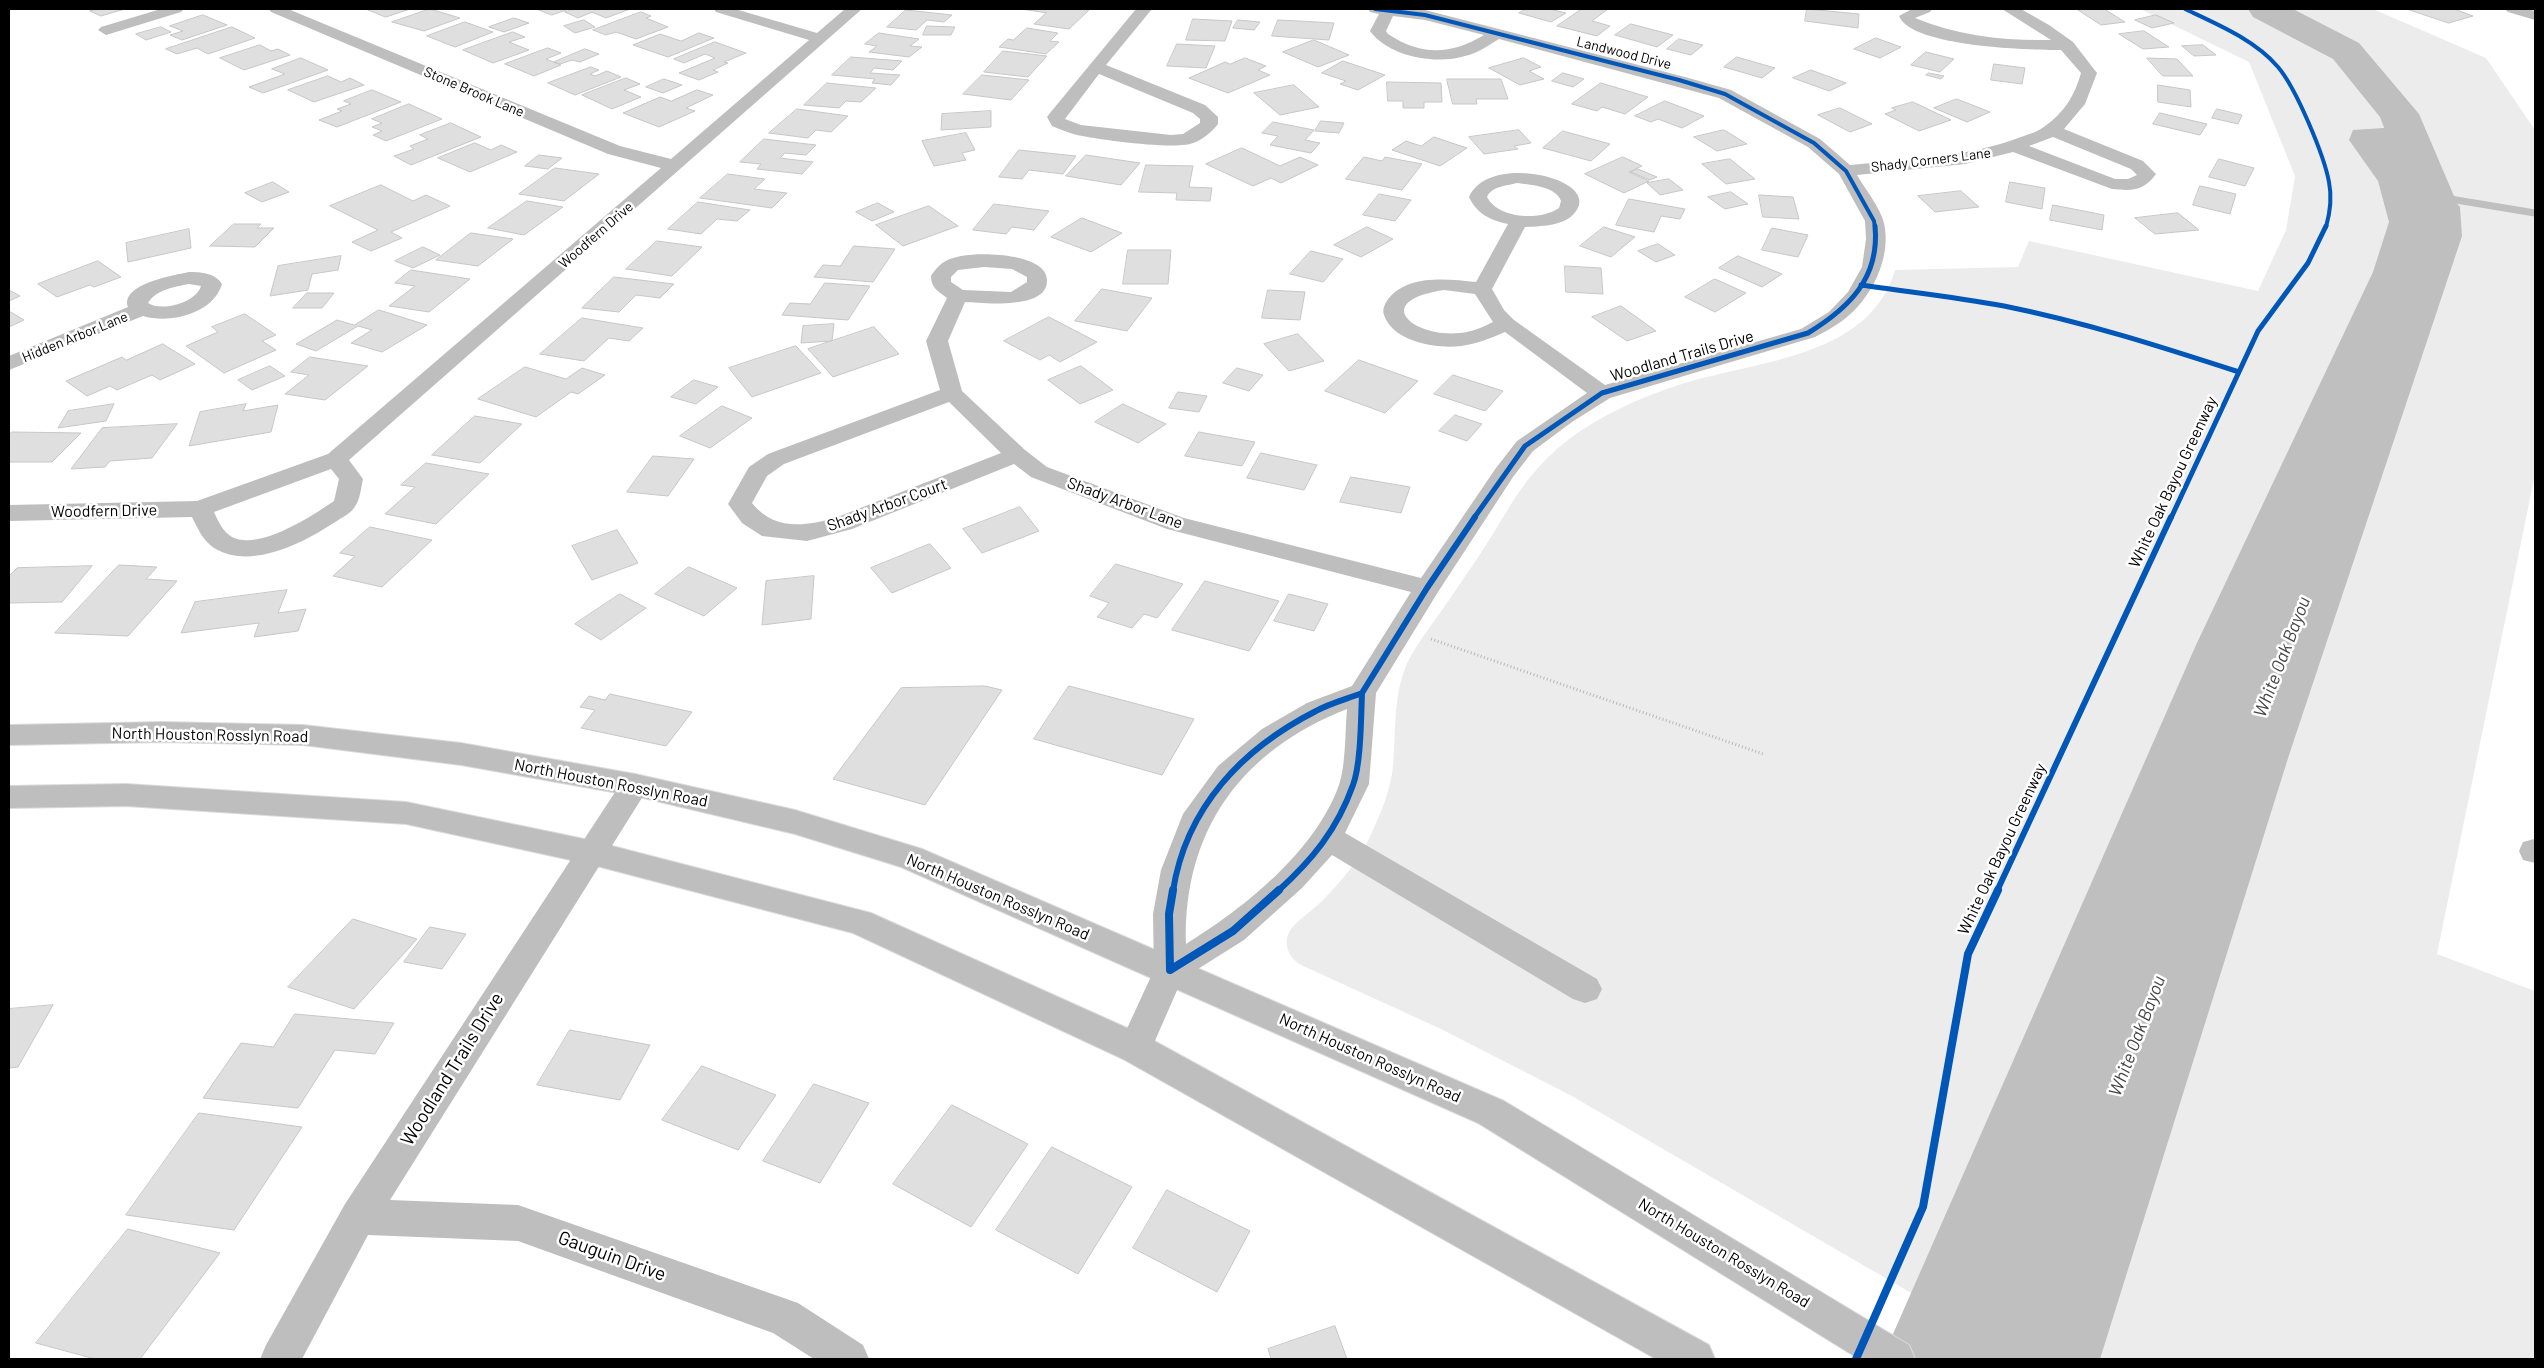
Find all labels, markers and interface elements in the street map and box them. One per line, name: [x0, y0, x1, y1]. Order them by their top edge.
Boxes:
street label: Landwood Drive: [1575, 33, 1673, 73]
street label: Stone Brook Lane: [421, 63, 527, 121]
street label: Shady Corners Lane: [1870, 144, 1992, 176]
street label: Woodfern Drive: [555, 198, 637, 272]
street label: Hidden Arbor Lane: [20, 308, 130, 366]
street label: Woodland Trails Drive: [1608, 326, 1756, 386]
street label: White Oak Bayou Greenway: [2125, 393, 2221, 571]
street label: Shady Arbor Lane: [1065, 473, 1185, 533]
street label: Shady Arbor Court: [824, 474, 950, 536]
street label: Woodfern Drive: [51, 500, 157, 522]
water label: White Oak Bayou: [2249, 594, 2315, 720]
street label: North Houston Rosslyn Road: [112, 724, 308, 746]
street label: North Houston Rosslyn Road: [513, 755, 709, 811]
street label: White Oak Bayou Greenway: [1954, 760, 2050, 938]
street label: North Houston Rosslyn Road: [904, 850, 1092, 944]
water label: White Oak Bayou: [2104, 973, 2170, 1099]
street label: Woodland Trails Drive: [396, 988, 508, 1150]
street label: North Houston Rosslyn Road: [1276, 1009, 1464, 1107]
street label: North Houston Rosslyn Road: [1635, 1194, 1813, 1312]
street label: Gauguin Drive: [555, 1226, 669, 1286]

